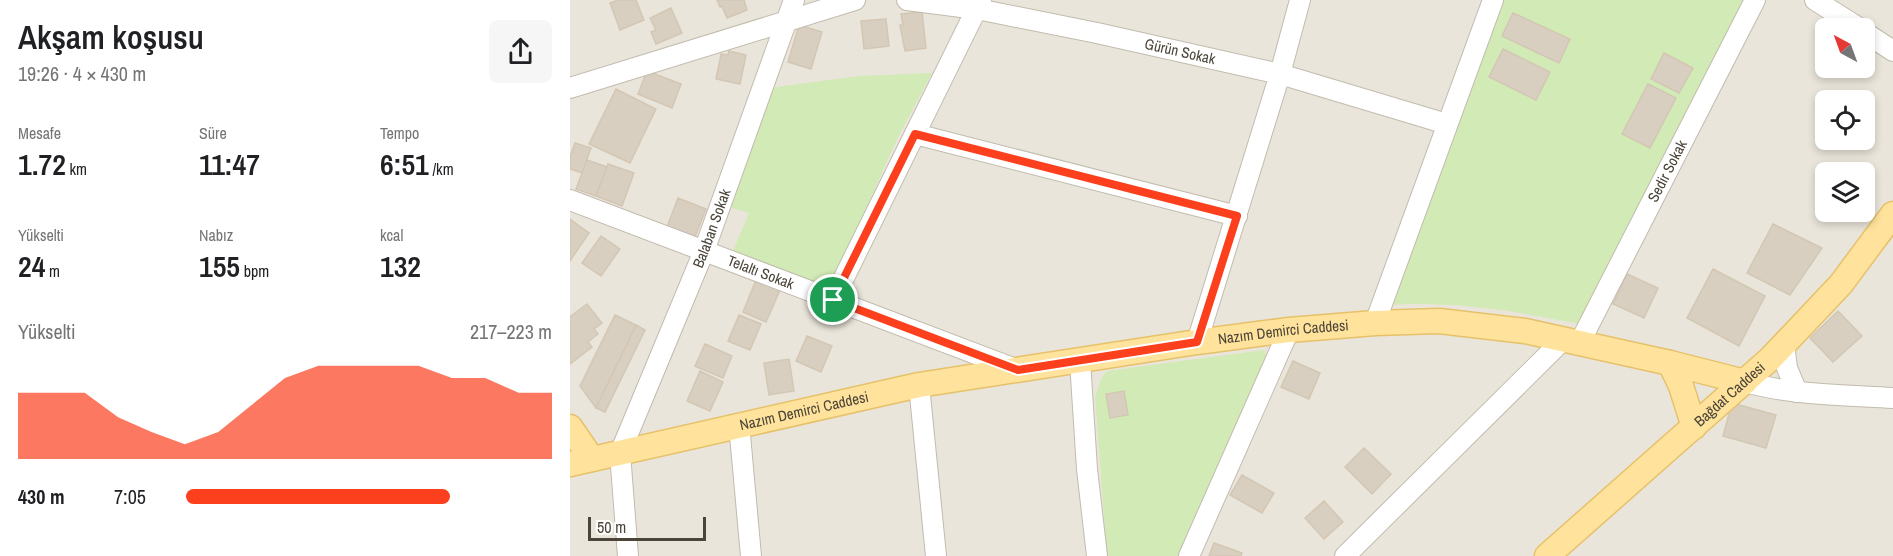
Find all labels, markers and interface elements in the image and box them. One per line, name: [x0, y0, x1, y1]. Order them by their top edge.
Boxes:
text: Akşam koşusu: [18, 15, 204, 59]
north arrow: [1815, 18, 1875, 78]
map controls: [1815, 18, 1875, 222]
button: share: [489, 20, 552, 83]
street label: Gürün Sokak: [1143, 33, 1218, 69]
text: 19:26 · 4 × 430 m: [18, 60, 146, 87]
button: locate: [1815, 90, 1875, 150]
text: Mesafe: [18, 122, 61, 144]
text: Süre: [199, 122, 227, 144]
text: Tempo: [380, 122, 419, 144]
street label: Sedir Sokak: [1642, 135, 1692, 205]
text: 1.72: [18, 144, 66, 184]
text: 11:47: [199, 144, 260, 184]
text: 6:51: [380, 144, 429, 184]
text: km: [66, 158, 87, 180]
text: /km: [429, 158, 454, 180]
button: layers: [1815, 162, 1875, 222]
street label: Balaban Sokak: [687, 185, 736, 271]
text: Yükselti: [18, 224, 64, 246]
text: Nabız: [199, 224, 233, 246]
text: kcal: [380, 224, 403, 246]
text: 24: [18, 246, 45, 286]
text: 155: [199, 246, 240, 286]
text: 132: [380, 246, 421, 286]
street label: Telaltı Sokak: [725, 250, 798, 294]
text: m: [45, 260, 60, 282]
text: bpm: [240, 260, 269, 282]
pin: [807, 274, 858, 325]
icon: arrive: [816, 283, 849, 316]
street label: Nazım Demirci Caddesi: [1217, 314, 1349, 349]
text: Yükselti: [18, 318, 75, 345]
text: 217–223 m: [470, 318, 552, 345]
street label: Bağdat Caddesi: [1689, 357, 1770, 431]
street label: Nazım Demirci Caddesi: [738, 386, 870, 435]
text: 430 m: [18, 483, 65, 510]
text: 7:05: [114, 483, 146, 510]
scale bar: [588, 514, 706, 542]
text: 50 m: [597, 516, 626, 538]

